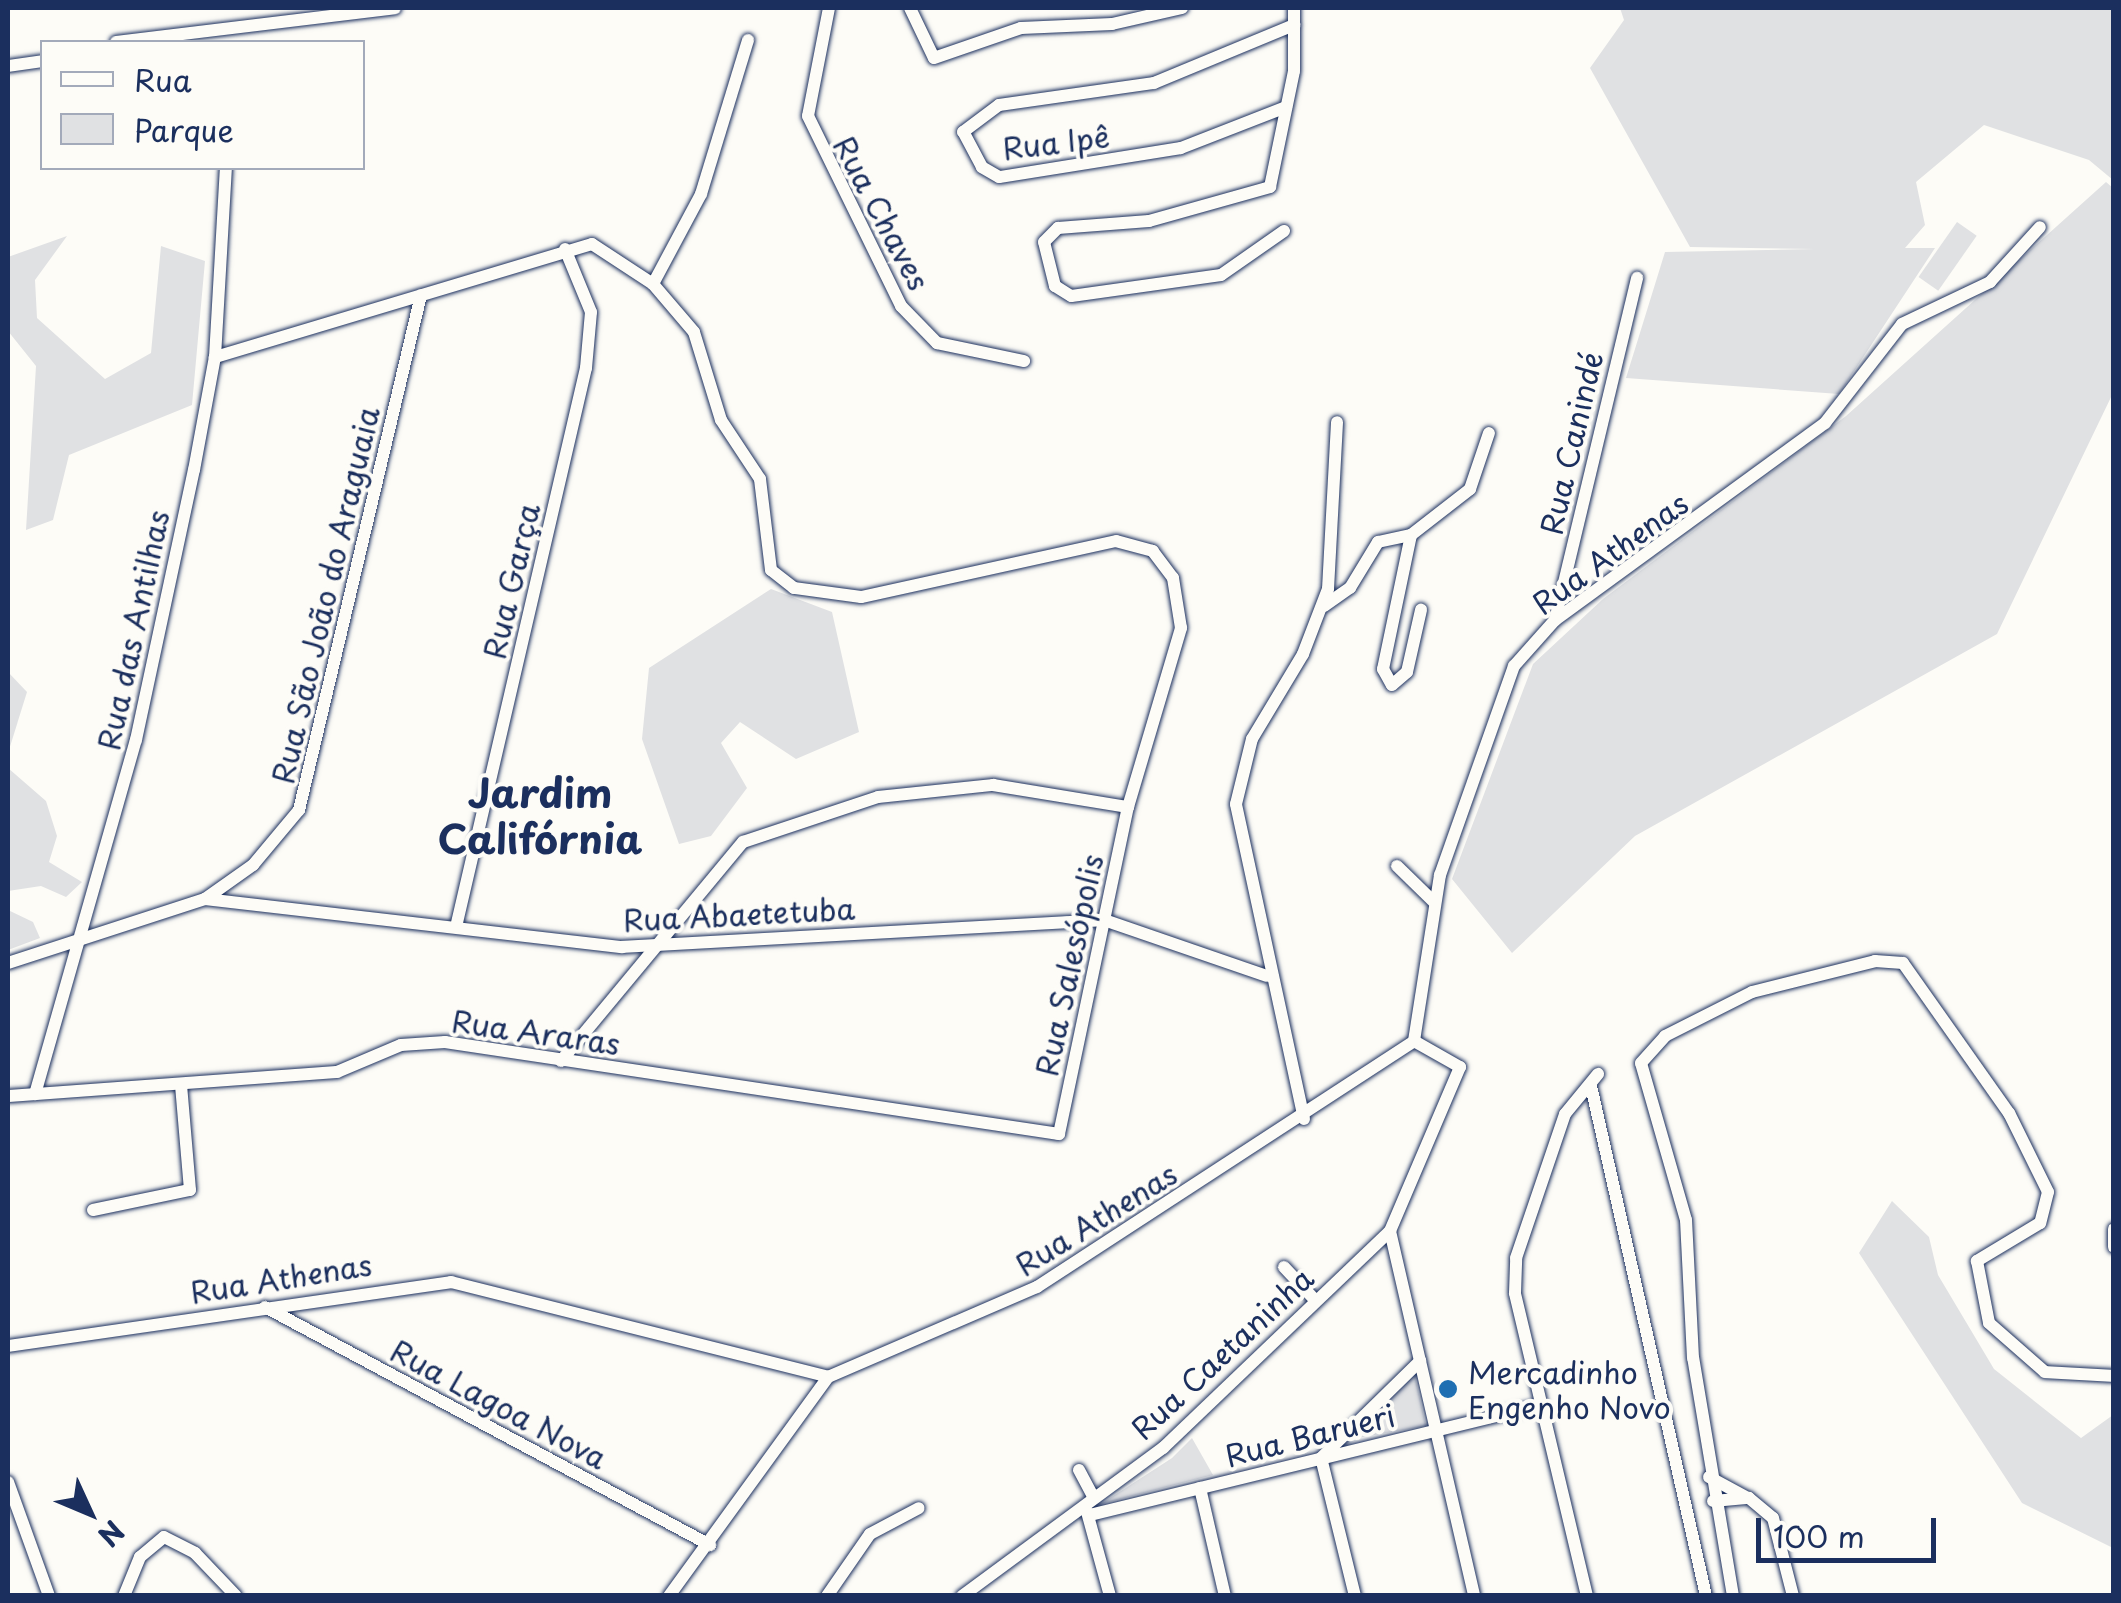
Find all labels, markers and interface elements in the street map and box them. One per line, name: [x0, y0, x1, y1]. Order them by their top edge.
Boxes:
legend: [40, 40, 365, 170]
text: Rua: [134, 57, 192, 102]
text: Parque: [134, 107, 234, 152]
street label: Rua Ipê: [999, 117, 1113, 167]
street label: Rua Chaves: [826, 130, 938, 296]
street label: Rua Canindé: [1533, 348, 1609, 538]
street label: Rua São João do Araguaia: [264, 401, 386, 789]
street label: Rua Athenas: [1525, 484, 1695, 622]
street label: Rua Garça: [476, 499, 546, 663]
street label: Rua das Antilhas: [90, 505, 176, 755]
district label: Jardim Califórnia: [437, 768, 643, 862]
street label: Rua Salesópolis: [1028, 851, 1110, 1079]
street label: Rua Abaetetuba: [622, 890, 856, 938]
street label: Rua Araras: [449, 1002, 623, 1062]
street label: Rua Athenas: [1008, 1155, 1184, 1283]
street label: Rua Athenas: [187, 1246, 375, 1310]
street label: Rua Caetaninha: [1124, 1260, 1320, 1446]
street label: Rua Lagoa Nova: [385, 1332, 613, 1476]
place label: Mercadinho Engenho Novo: [1468, 1354, 1671, 1424]
marker: Mercadinho Engenho Novo: [1437, 1378, 1459, 1400]
street label: Rua Barueri: [1221, 1396, 1399, 1474]
north arrow: [40, 1463, 140, 1563]
scale bar: [1761, 1498, 1941, 1560]
text: N: [89, 1511, 135, 1557]
text: 100 m: [1773, 1513, 1865, 1558]

